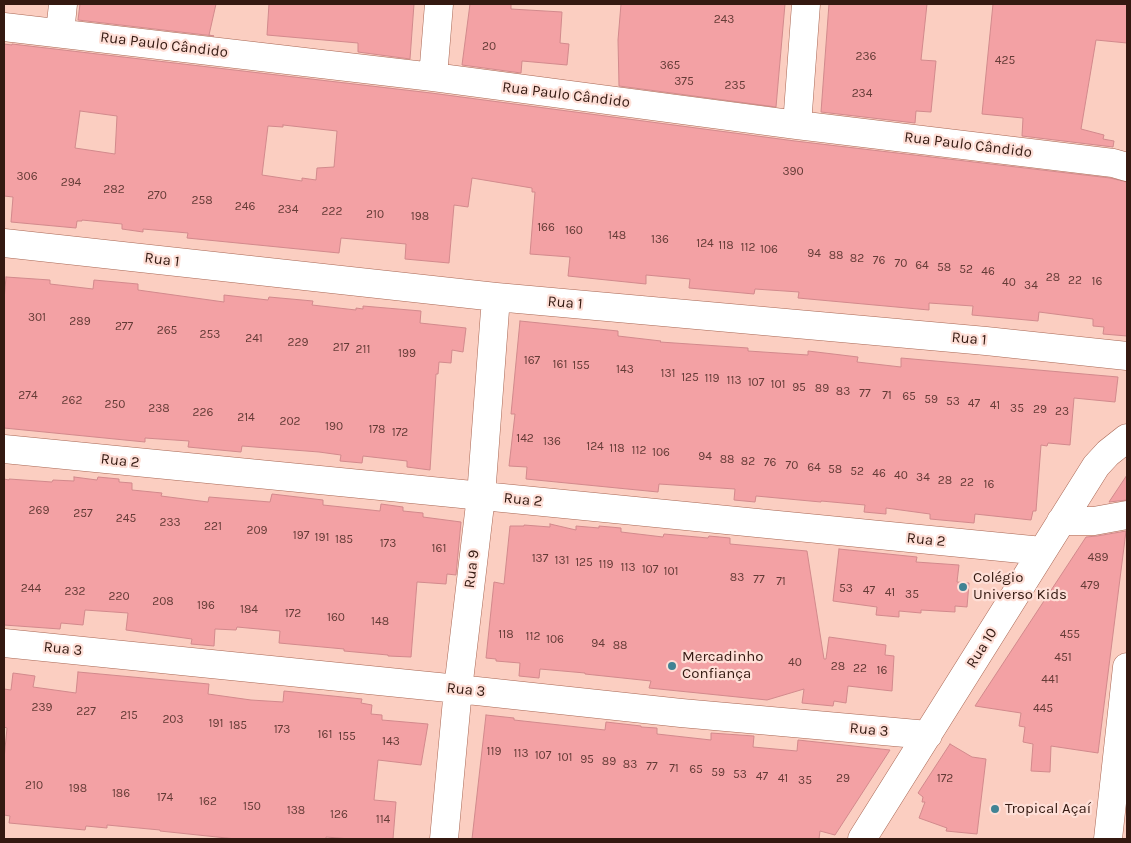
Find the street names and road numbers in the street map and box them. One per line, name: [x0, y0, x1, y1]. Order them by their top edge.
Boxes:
street label: Rua Paulo Cândido: [99, 28, 229, 62]
street label: Rua Paulo Cândido: [501, 78, 631, 112]
street label: Rua Paulo Cândido: [903, 128, 1033, 162]
street label: Rua 1: [144, 249, 180, 271]
street label: Rua 1: [547, 293, 583, 313]
street label: Rua 1: [951, 329, 987, 349]
street label: Rua 2: [100, 450, 140, 472]
street label: Rua 2: [503, 489, 543, 511]
street label: Rua 2: [906, 529, 946, 551]
street label: Rua 9: [461, 549, 483, 589]
street label: Rua 10: [963, 625, 1001, 671]
street label: Rua 3: [43, 638, 83, 660]
street label: Rua 3: [446, 679, 486, 701]
street label: Rua 3: [849, 719, 889, 741]

